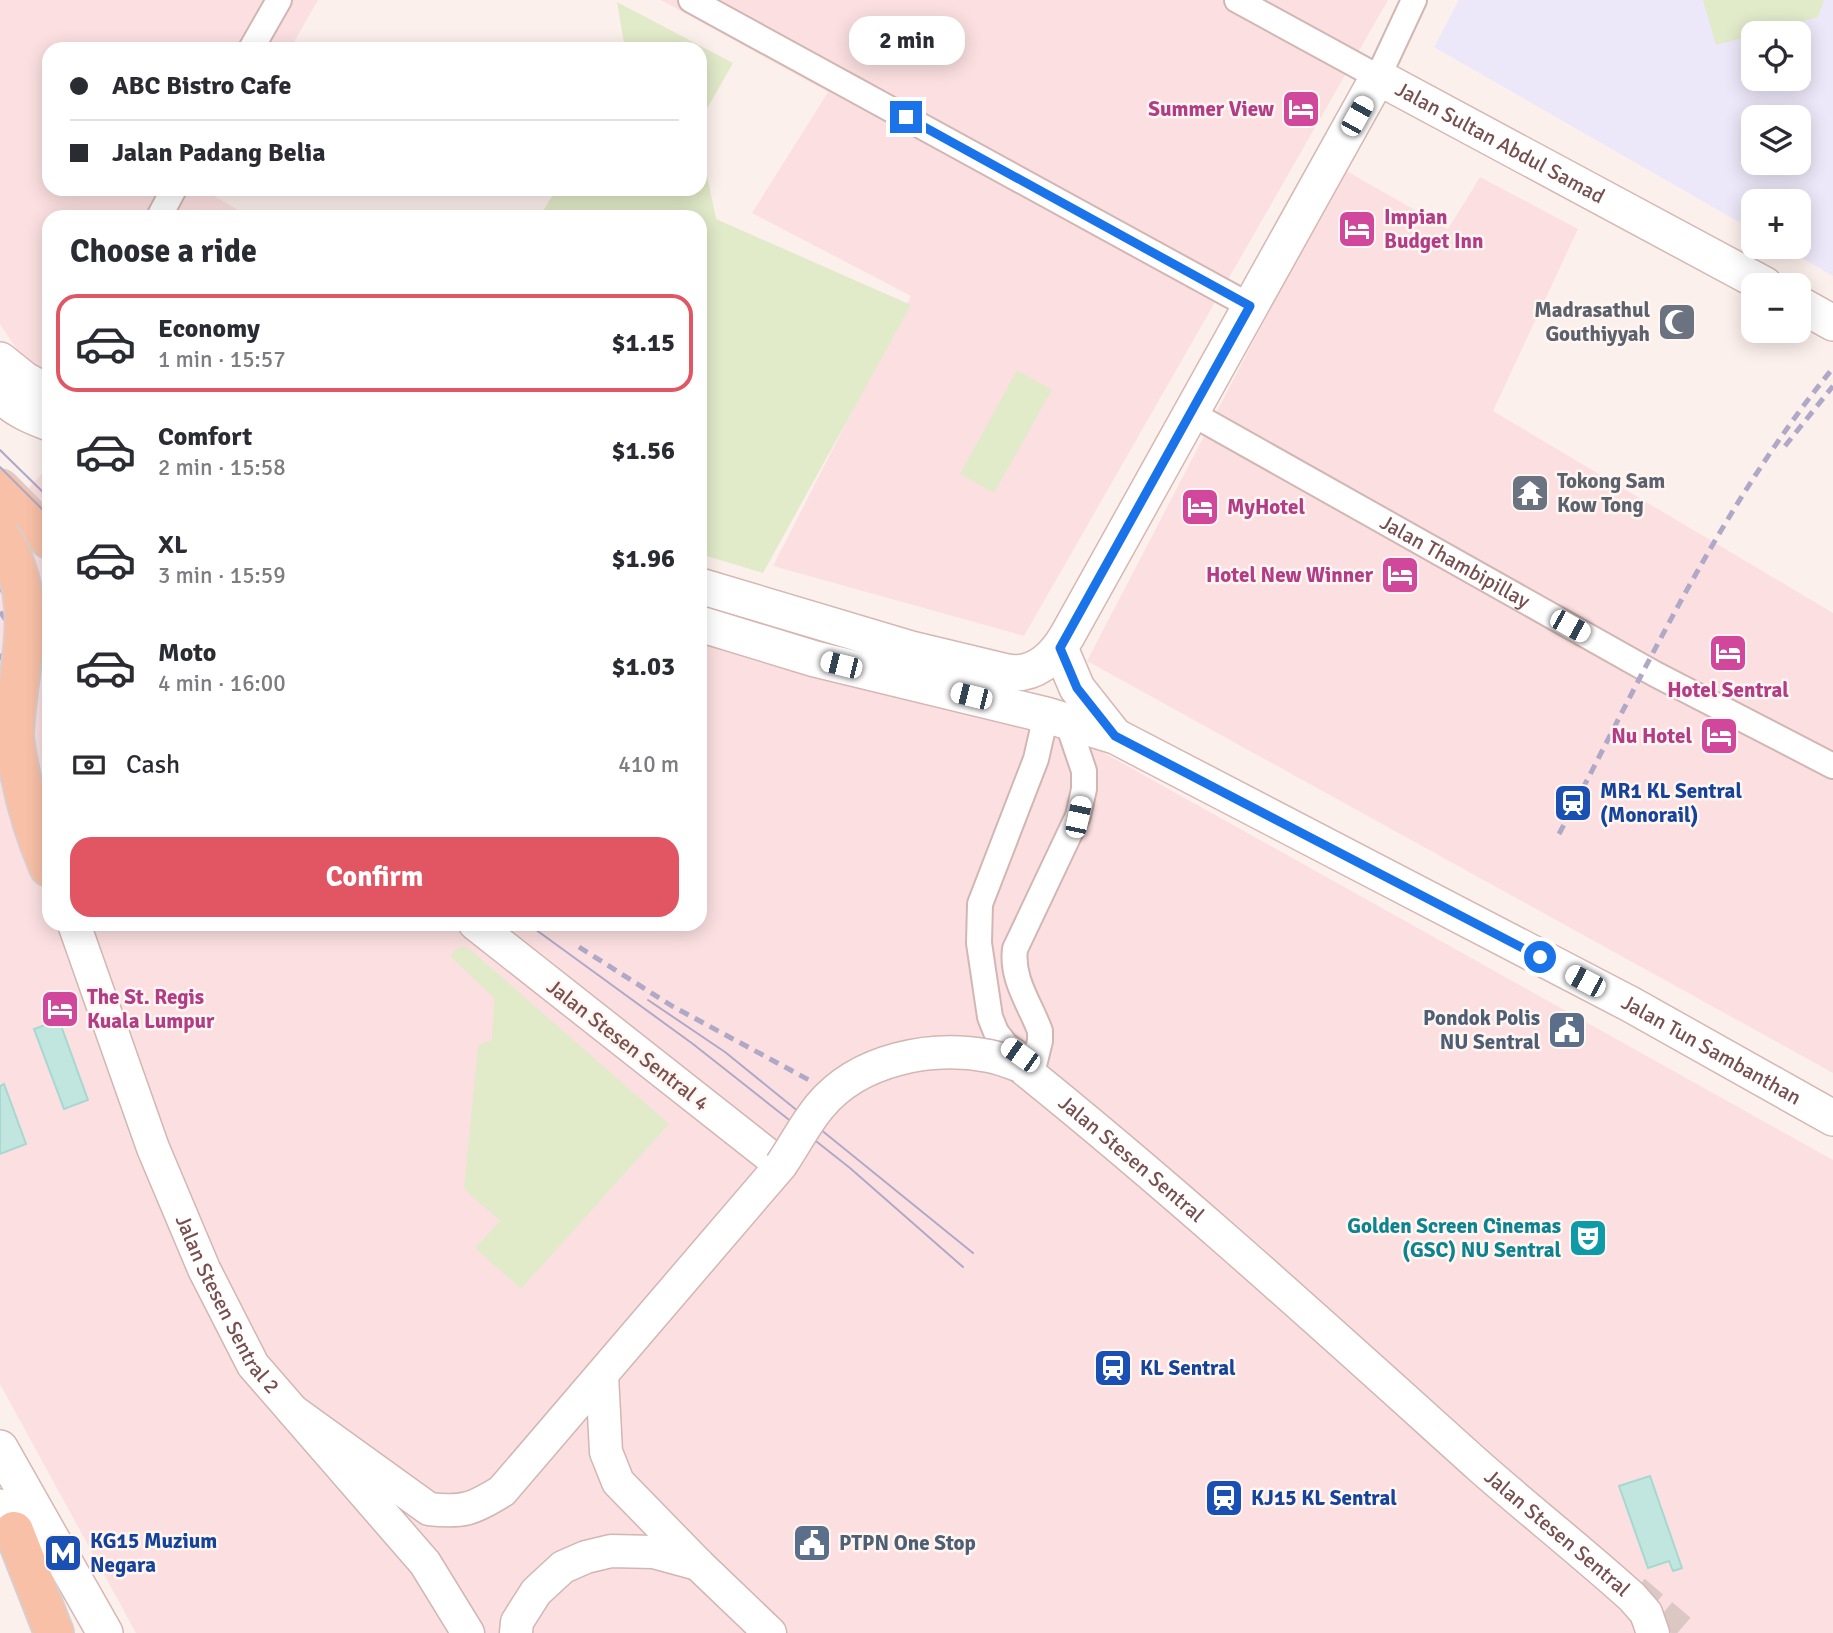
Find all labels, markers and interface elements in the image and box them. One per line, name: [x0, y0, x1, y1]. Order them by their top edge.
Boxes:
callout: 2 min: [848, 16, 964, 64]
map controls: [1741, 21, 1811, 343]
button: locate: [1741, 21, 1811, 91]
text: 2 min: [879, 26, 935, 55]
text: ABC Bistro Cafe: [112, 70, 291, 102]
street label: Jalan Sultan Abdul Samad: [1391, 76, 1609, 209]
hotel icon: Summer View: [1280, 88, 1322, 130]
car: [1338, 93, 1377, 139]
place label: Summer View: [1148, 96, 1274, 122]
route end: [890, 101, 922, 133]
button: layers: [1741, 105, 1811, 175]
text: Jalan Padang Belia: [112, 137, 326, 169]
button: +: [1741, 189, 1811, 259]
place label: Impian Budget Inn: [1384, 204, 1484, 254]
hotel icon: Impian Budget Inn: [1336, 208, 1378, 250]
text: Choose a ride: [70, 232, 257, 271]
button: −: [1741, 273, 1811, 343]
place label: Madrasathul Gouthiyyah: [1534, 297, 1650, 347]
mosque icon: Madrasathul Gouthiyyah: [1656, 301, 1698, 343]
icon: car: [74, 312, 137, 375]
text: Economy: [158, 313, 260, 345]
text: $1.15: [611, 327, 675, 359]
text: 1 min · 15:57: [158, 345, 286, 374]
icon: car: [74, 420, 137, 483]
text: Comfort: [158, 421, 252, 453]
text: $1.56: [611, 435, 675, 467]
text: 2 min · 15:58: [158, 453, 286, 482]
place label: Tokong Sam Kow Tong: [1557, 468, 1665, 518]
temple icon: Tokong Sam Kow Tong: [1509, 472, 1551, 514]
hotel icon: MyHotel: [1179, 486, 1221, 528]
place label: MyHotel: [1227, 494, 1305, 520]
street label: Jalan Thambipillay: [1376, 509, 1535, 614]
icon: car: [74, 528, 137, 591]
text: XL: [158, 529, 188, 561]
text: $1.96: [611, 543, 675, 575]
hotel icon: Hotel New Winner: [1379, 554, 1421, 596]
text: 3 min · 15:59: [158, 561, 286, 590]
place label: Hotel New Winner: [1206, 562, 1374, 588]
car: [1547, 607, 1594, 645]
hotel icon: Hotel Sentral: [1707, 632, 1749, 674]
icon: car: [74, 636, 137, 699]
text: Moto: [158, 637, 216, 669]
car: [819, 650, 864, 680]
text: $1.03: [611, 651, 675, 683]
text: 4 min · 16:00: [158, 669, 286, 698]
place label: Hotel Sentral: [1667, 677, 1789, 703]
car: [949, 681, 994, 711]
hotel icon: Nu Hotel: [1698, 715, 1740, 757]
place label: Nu Hotel: [1611, 723, 1692, 749]
icon: cash: [70, 746, 108, 784]
text: Cash: [126, 749, 180, 781]
text: 410 m: [618, 750, 679, 779]
place label: MR1 KL Sentral (Monorail): [1600, 778, 1742, 828]
station icon: MR1 KL Sentral (Monorail): [1552, 782, 1594, 824]
car: [1064, 794, 1093, 840]
button: Confirm: [70, 837, 679, 917]
route start: [1524, 941, 1556, 973]
car: [1562, 962, 1609, 1000]
street label: Jalan Stesen Sentral 4: [542, 974, 714, 1116]
place label: The St. Regis Kuala Lumpur: [87, 984, 215, 1034]
hotel icon: The St. Regis Kuala Lumpur: [39, 988, 81, 1030]
street label: Jalan Tun Sambanthan: [1617, 989, 1806, 1111]
place label: Pondok Polis NU Sentral: [1423, 1005, 1540, 1055]
public building icon: Pondok Polis NU Sentral: [1546, 1009, 1588, 1051]
car: [997, 1034, 1044, 1076]
street label: Jalan Stesen Sentral: [1053, 1090, 1210, 1228]
street label: Jalan Stesen Sentral 2: [170, 1211, 285, 1399]
place label: Golden Screen Cinemas (GSC) NU Sentral: [1347, 1213, 1561, 1263]
theatre icon: Golden Screen Cinemas (GSC) NU Sentral: [1567, 1217, 1609, 1259]
station icon: KL Sentral: [1092, 1347, 1134, 1389]
place label: KL Sentral: [1140, 1355, 1236, 1381]
street label: Jalan Stesen Sentral: [1479, 1464, 1636, 1602]
station icon: KJ15 KL Sentral: [1203, 1477, 1245, 1519]
place label: KJ15 KL Sentral: [1251, 1485, 1397, 1511]
public building icon: PTPN One Stop: [791, 1522, 833, 1564]
place label: KG15 Muzium Negara: [90, 1528, 217, 1578]
place label: PTPN One Stop: [839, 1530, 976, 1556]
metro station icon: KG15 Muzium Negara: [42, 1532, 84, 1574]

